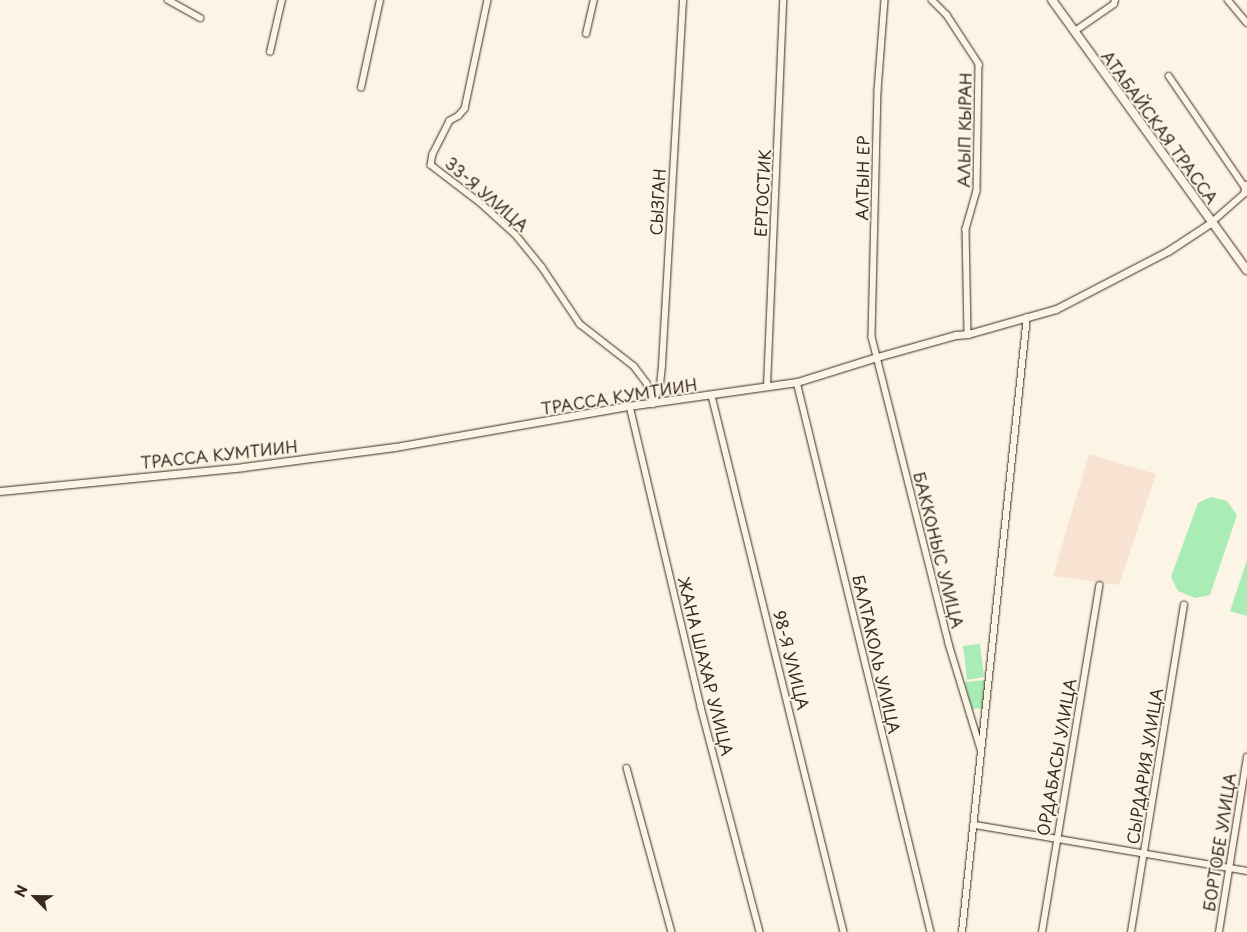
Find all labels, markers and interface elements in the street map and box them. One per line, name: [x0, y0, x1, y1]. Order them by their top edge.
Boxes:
street label: АТАБАЙСКАЯ ТРАССА: [1098, 46, 1222, 208]
street label: АЛЫП КЫРАН: [953, 72, 975, 188]
street label: АЛТЫН ЕР: [852, 135, 872, 221]
street label: ЕРТОСТИК: [750, 148, 774, 238]
street label: 33-Я УЛИЦА: [441, 153, 533, 235]
street label: СЫЗГАН: [646, 168, 668, 236]
street label: ТРАССА КУМТИИН: [539, 374, 699, 418]
street label: ТРАССА КУМТИИН: [139, 436, 299, 472]
street label: БАККОНЫС УЛИЦА: [910, 470, 968, 630]
street label: БАЛТАКОЛЬ УЛИЦА: [849, 572, 905, 736]
street label: ЖАНА ШАХАР УЛИЦА: [674, 574, 738, 758]
street label: 98-Я УЛИЦА: [770, 608, 814, 712]
street label: ОРДАБАСЫ УЛИЦА: [1033, 677, 1079, 837]
street label: СЫРДАРИЯ УЛИЦА: [1122, 686, 1166, 846]
street label: БОРТОБЕ УЛИЦА: [1199, 771, 1239, 913]
north arrow: [10, 872, 60, 922]
text: N: [9, 882, 33, 900]

